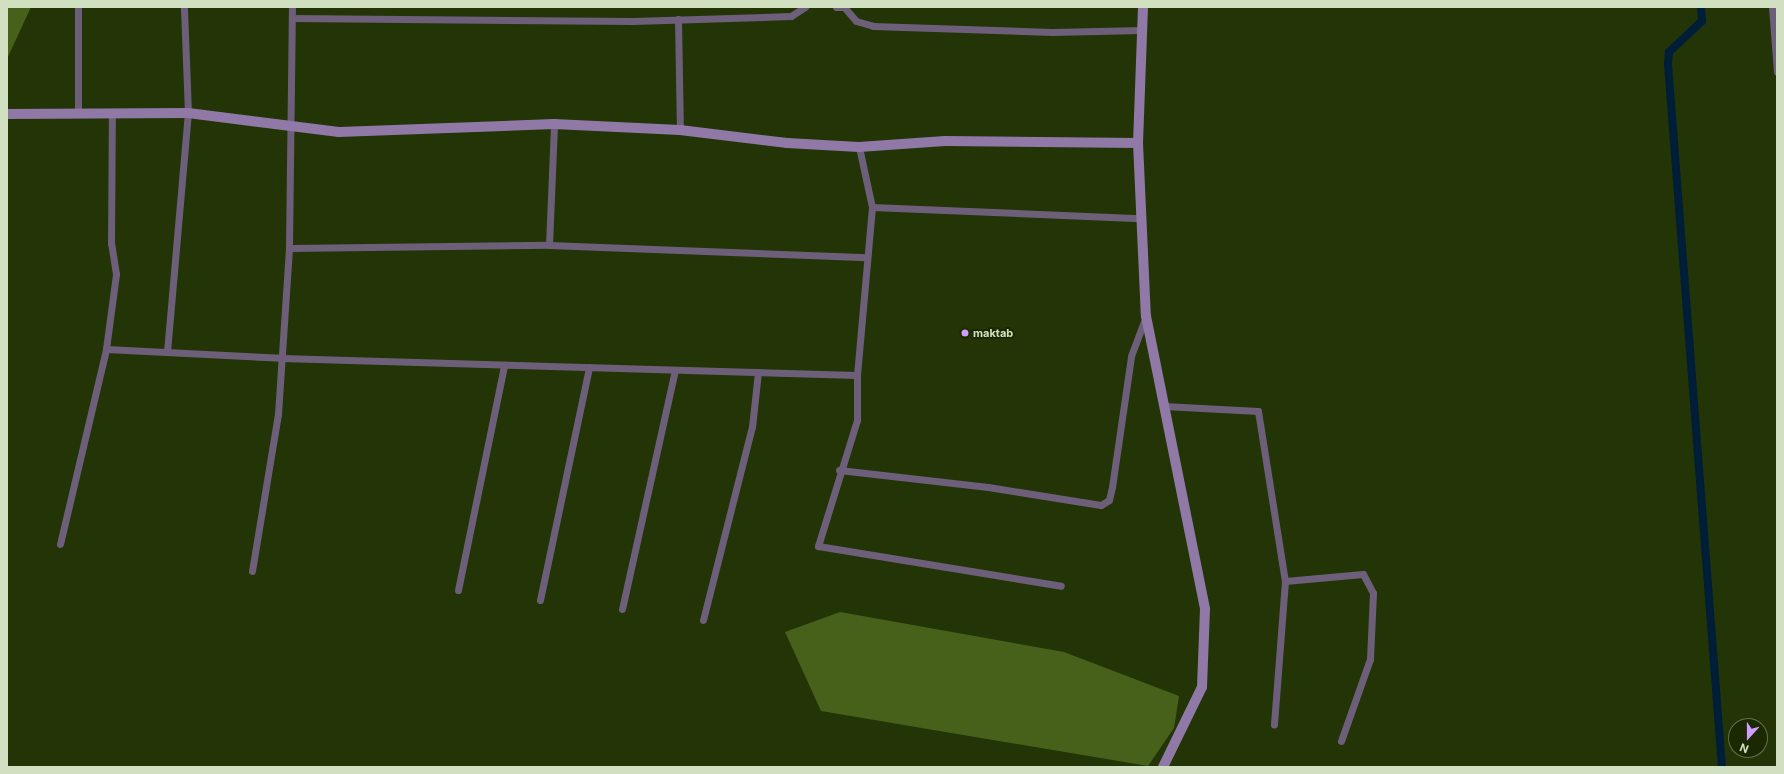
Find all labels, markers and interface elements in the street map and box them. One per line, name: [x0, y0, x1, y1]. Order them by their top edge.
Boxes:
place label: maktab: [973, 326, 1013, 340]
marker: maktab: [960, 328, 970, 338]
north arrow: [1728, 718, 1768, 758]
text: N: [1738, 740, 1750, 756]

